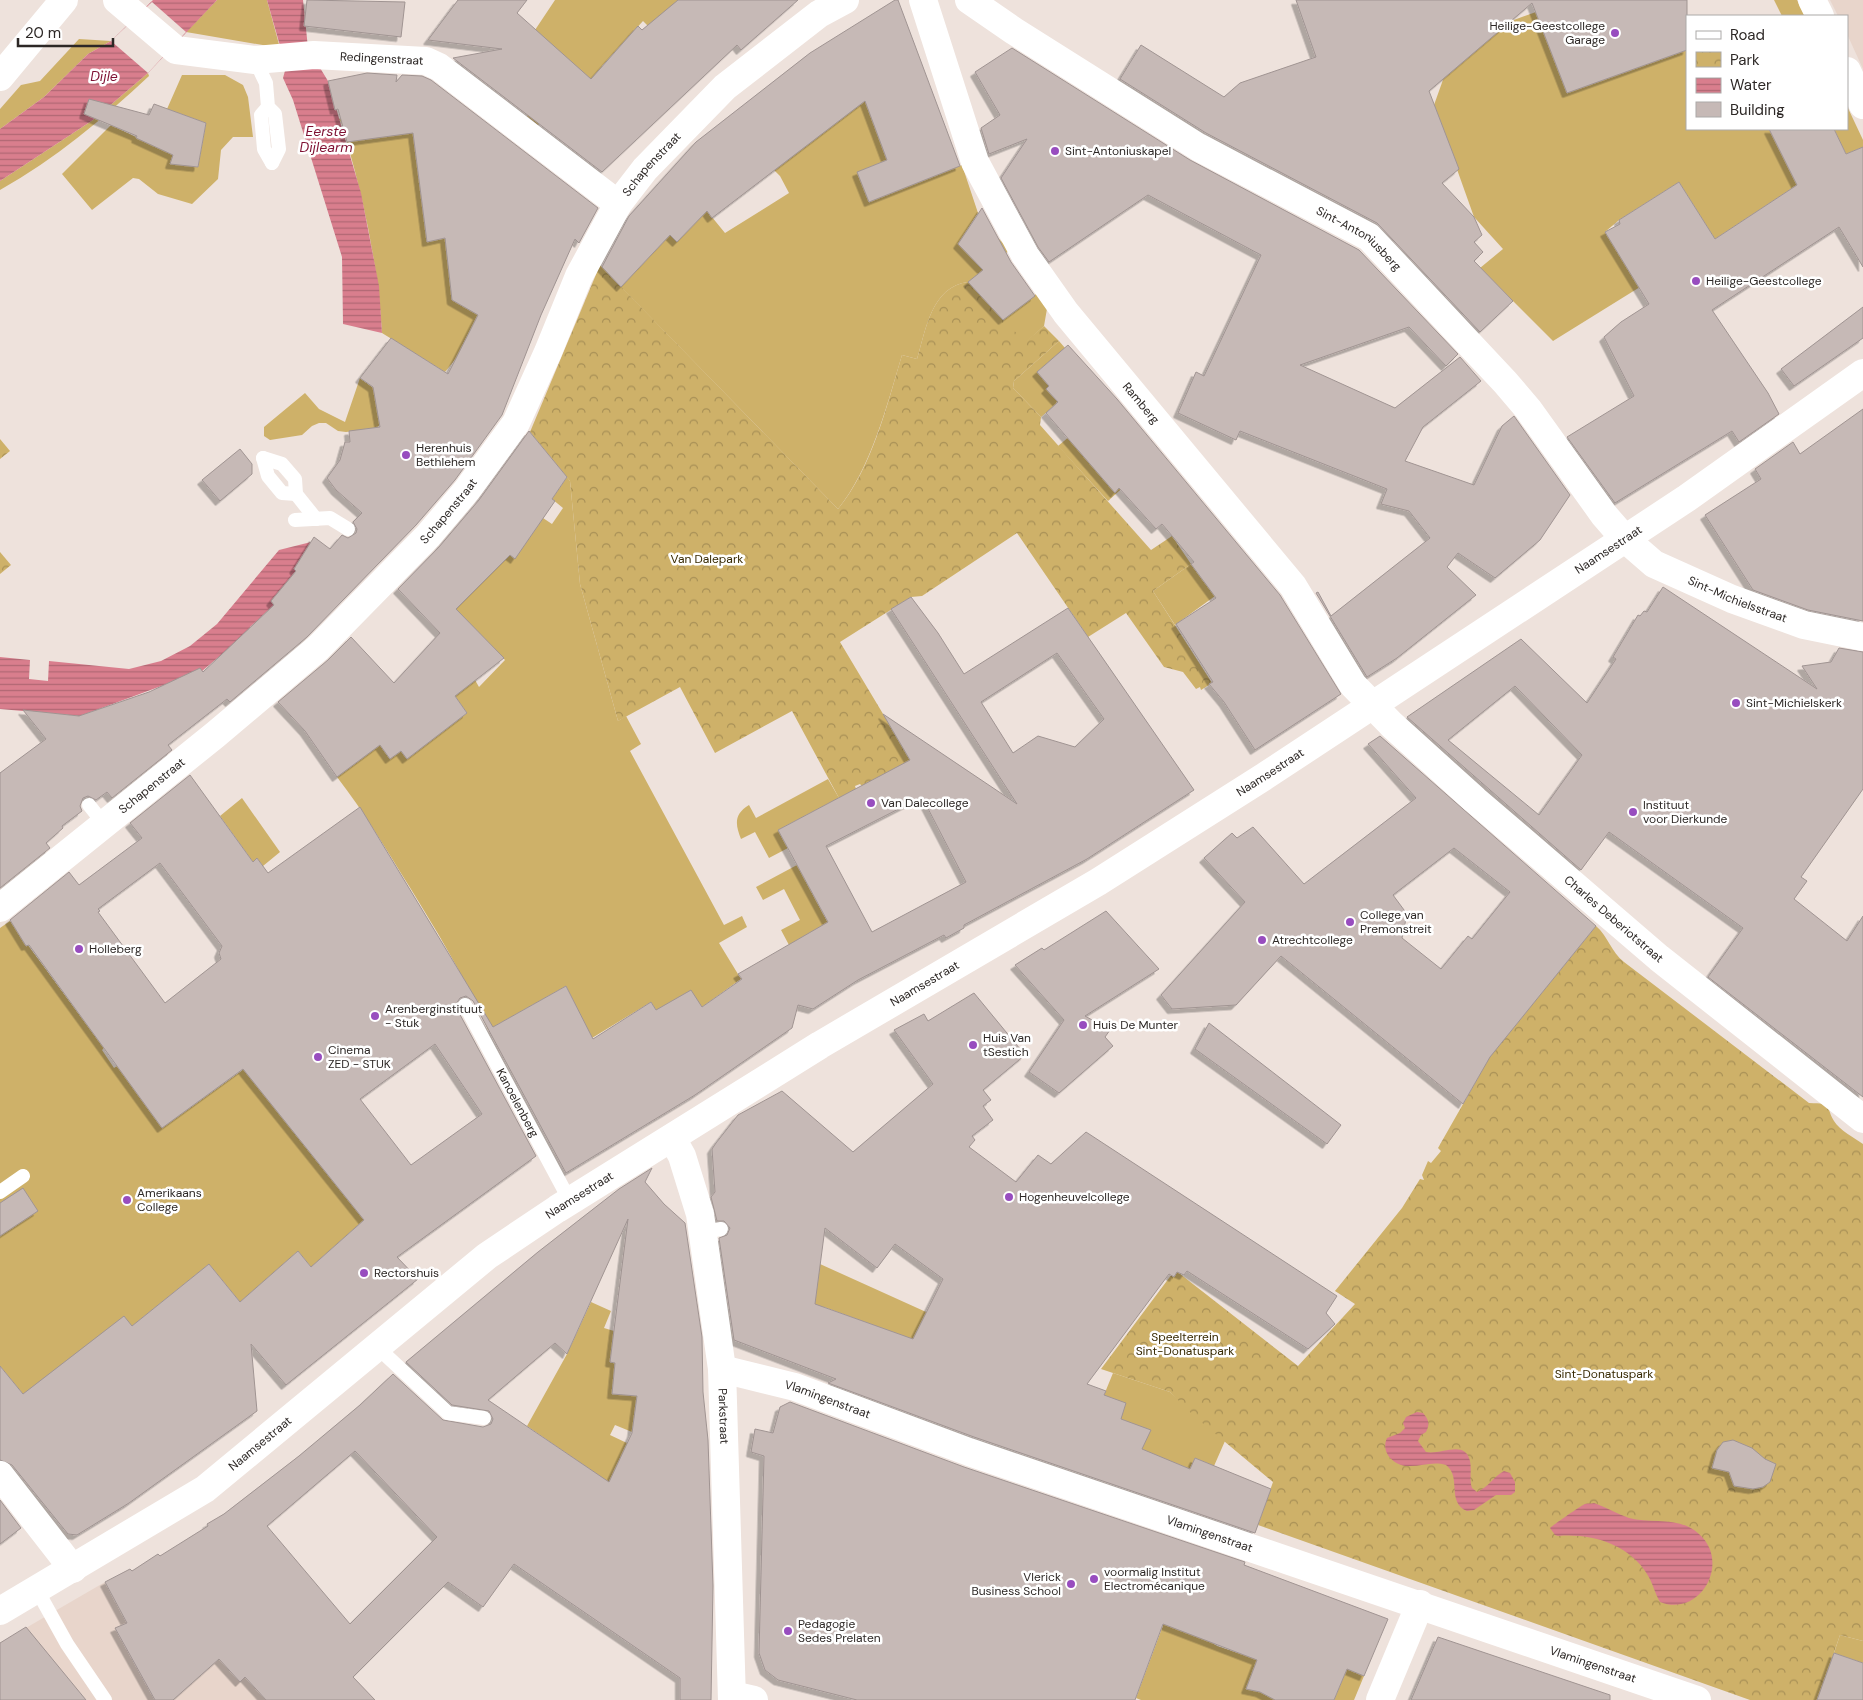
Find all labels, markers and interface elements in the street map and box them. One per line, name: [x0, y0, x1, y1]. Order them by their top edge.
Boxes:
scale bar: [18, 15, 112, 47]
legend: [1686, 15, 1848, 130]
place label: Heilige-Geestcollege Garage: [1489, 18, 1605, 48]
text: 20 m: [25, 23, 61, 43]
text: Road: [1730, 25, 1765, 45]
marker: Heilige-Geestcollege Garage: [1609, 27, 1621, 39]
street label: Redingenstraat: [340, 48, 424, 69]
text: Park: [1730, 50, 1760, 70]
water label: Dijle: [90, 67, 118, 85]
text: Water: [1730, 75, 1772, 95]
text: Building: [1730, 100, 1785, 120]
water label: Eerste Dijlearm: [300, 122, 353, 156]
street label: Schapenstraat: [619, 129, 685, 200]
place label: Sint-Antoniuskapel: [1065, 143, 1171, 159]
marker: Sint-Antoniuskapel: [1049, 145, 1061, 157]
street label: Sint-Antoniusberg: [1314, 203, 1405, 275]
place label: Heilige-Geestcollege: [1706, 273, 1822, 289]
marker: Heilige-Geestcollege: [1690, 275, 1702, 287]
street label: Ramberg: [1119, 379, 1163, 428]
place label: Herenhuis Bethlehem: [416, 440, 475, 470]
marker: Herenhuis Bethlehem: [400, 449, 412, 461]
street label: Schapenstraat: [416, 475, 481, 548]
street label: Naamsestraat: [1572, 522, 1645, 578]
park label: Van Dalepark: [671, 551, 743, 567]
street label: Sint-Michielsstraat: [1685, 572, 1790, 626]
place label: Sint-Michielskerk: [1746, 695, 1842, 711]
marker: Sint-Michielskerk: [1730, 697, 1742, 709]
street label: Naamsestraat: [1233, 744, 1307, 800]
street label: Schapenstraat: [115, 754, 189, 817]
place label: Van Dalecollege: [881, 795, 969, 811]
marker: Van Dalecollege: [865, 797, 877, 809]
place label: Instituut voor Dierkunde: [1643, 797, 1728, 827]
marker: Instituut voor Dierkunde: [1627, 806, 1639, 818]
street label: Charles Deberiotstraat: [1561, 872, 1667, 966]
place label: College van Premonstreit: [1360, 907, 1432, 937]
marker: College van Premonstreit: [1344, 916, 1356, 928]
place label: Atrechtcollege: [1272, 932, 1353, 948]
marker: Atrechtcollege: [1256, 934, 1268, 946]
place label: Holleberg: [89, 941, 142, 957]
marker: Holleberg: [73, 943, 85, 955]
street label: Naamsestraat: [887, 957, 962, 1010]
place label: Arenberginstituut - Stuk: [385, 1001, 483, 1031]
marker: Arenberginstituut - Stuk: [369, 1010, 381, 1022]
place label: Huis De Munter: [1093, 1017, 1179, 1033]
marker: Huis De Munter: [1077, 1019, 1089, 1031]
place label: Huis Van tSestich: [983, 1030, 1031, 1060]
marker: Huis Van tSestich: [967, 1039, 979, 1051]
place label: Cinema ZED - STUK: [328, 1042, 391, 1072]
marker: Cinema ZED - STUK: [312, 1051, 324, 1063]
street label: Kanoelenberg: [492, 1066, 543, 1140]
street label: Naamsestraat: [542, 1168, 617, 1223]
place label: Amerikaans College: [137, 1185, 202, 1215]
place label: Hogenheuvelcollege: [1019, 1189, 1130, 1205]
marker: Hogenheuvelcollege: [1003, 1191, 1015, 1203]
marker: Amerikaans College: [121, 1194, 133, 1206]
place label: Rectorshuis: [374, 1265, 439, 1281]
marker: Rectorshuis: [358, 1267, 370, 1279]
park label: Speelterrein Sint-Donatuspark: [1136, 1329, 1234, 1359]
park label: Sint-Donatuspark: [1555, 1366, 1653, 1382]
street label: Vlamingenstraat: [783, 1377, 873, 1423]
street label: Parkstraat: [715, 1388, 732, 1445]
street label: Naamsestraat: [225, 1412, 295, 1474]
street label: Vlamingenstraat: [1164, 1512, 1255, 1556]
place label: voormalig Institut Electromécanique: [1104, 1564, 1205, 1594]
place label: Vlerick Business School: [971, 1569, 1061, 1599]
marker: voormalig Institut Electromécanique: [1088, 1573, 1100, 1585]
marker: Vlerick Business School: [1065, 1578, 1077, 1590]
place label: Pedagogie Sedes Prelaten: [798, 1616, 881, 1646]
marker: Pedagogie Sedes Prelaten: [782, 1625, 794, 1637]
street label: Vlamingenstraat: [1547, 1642, 1639, 1687]

